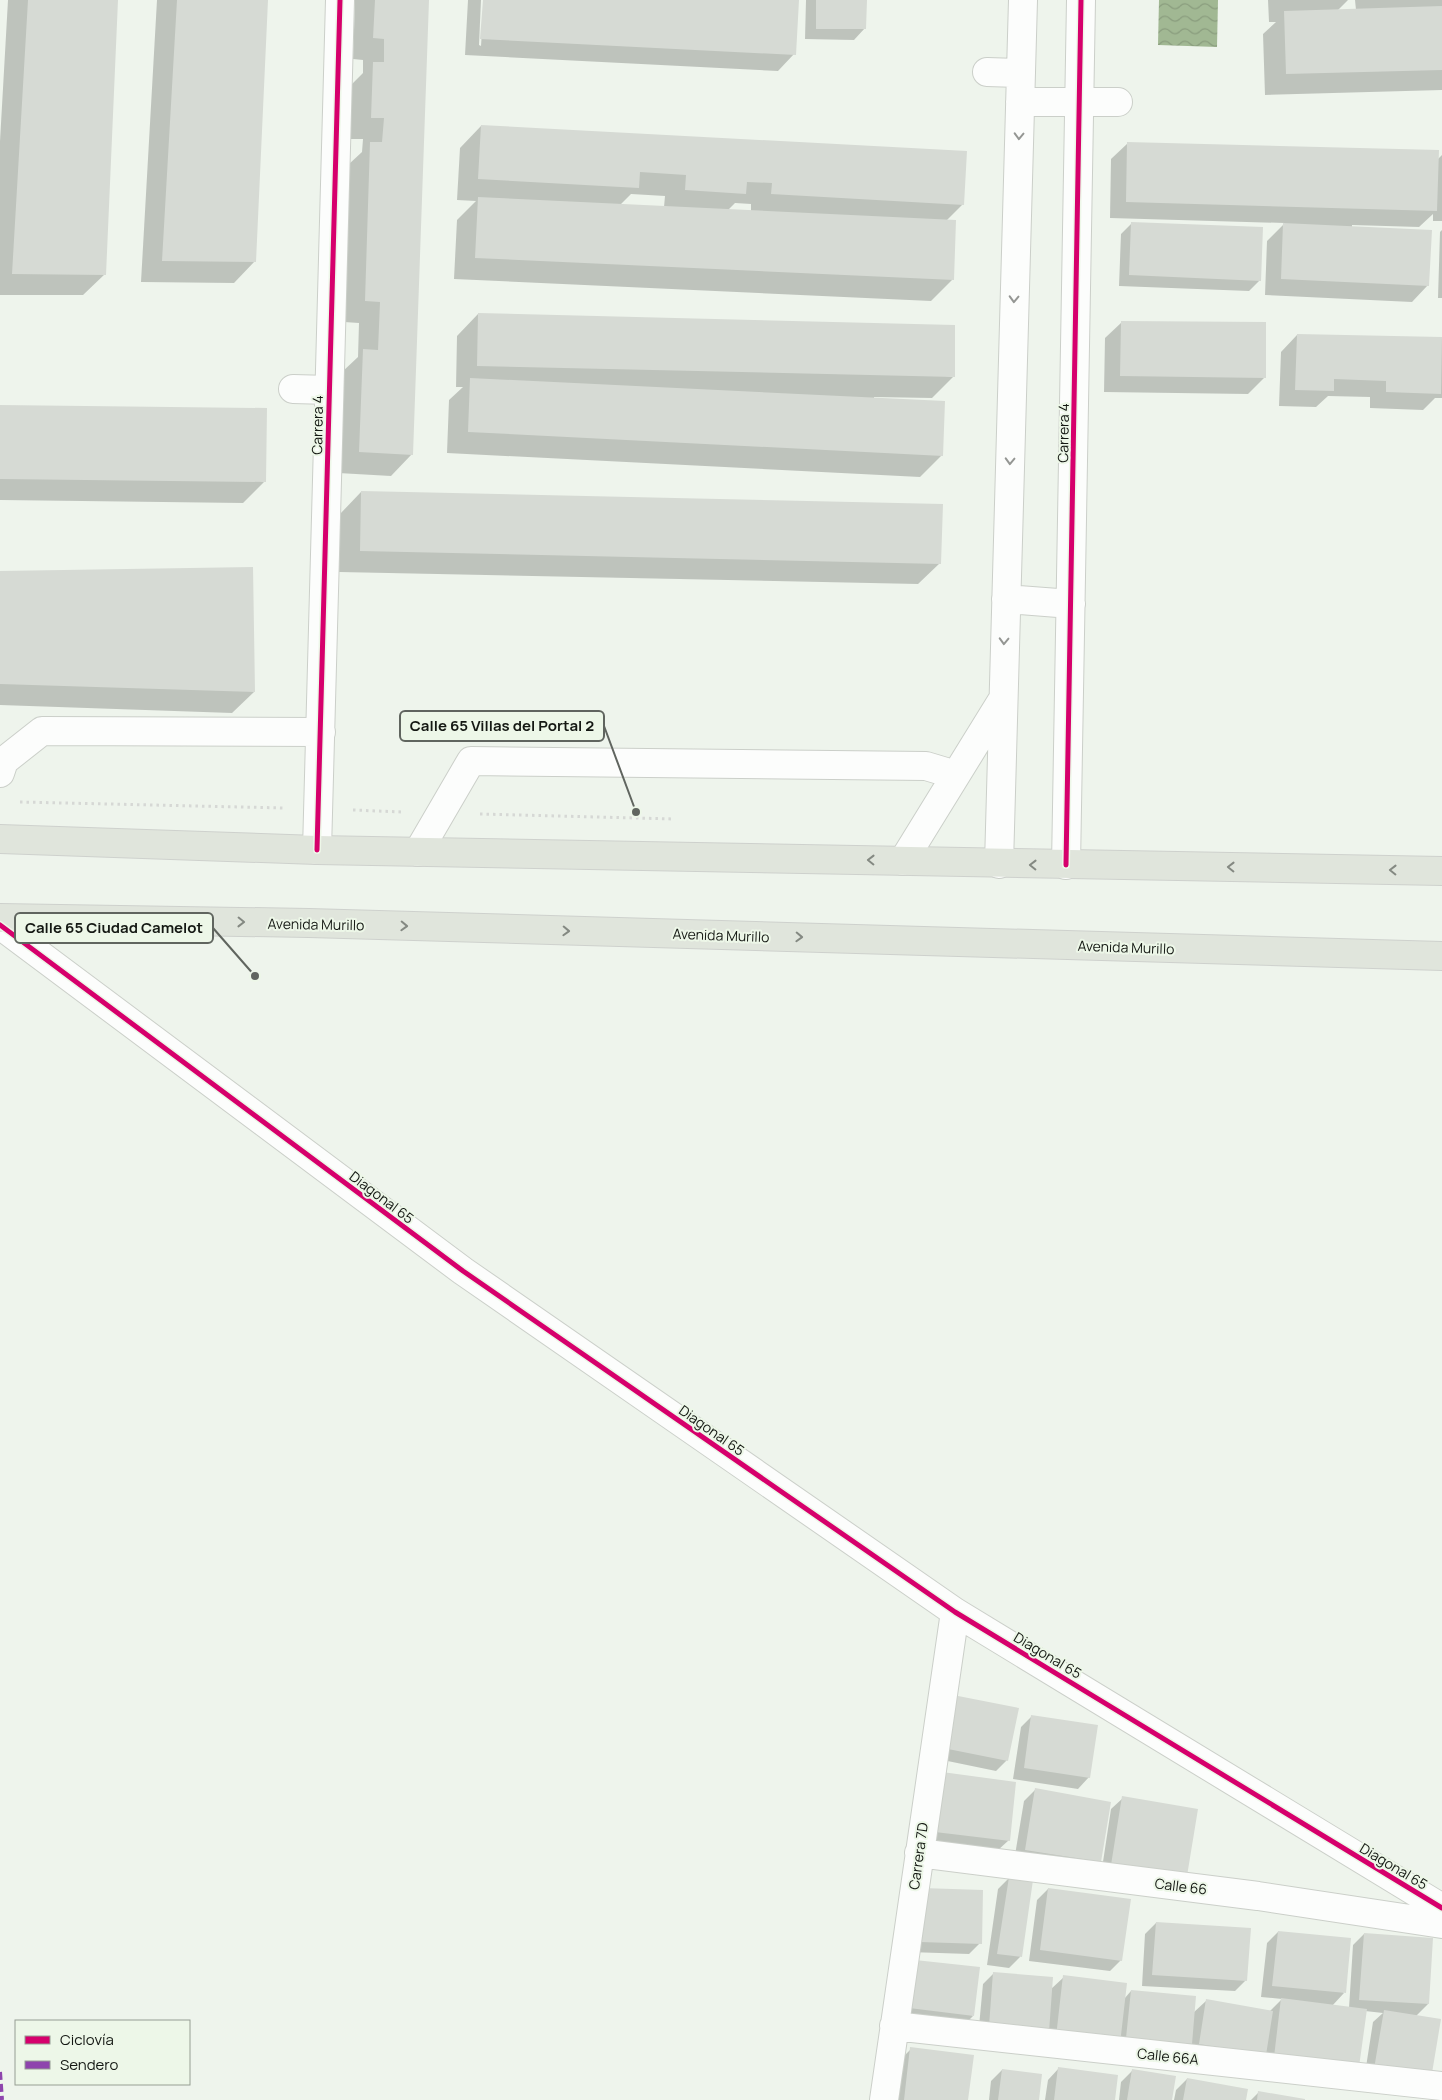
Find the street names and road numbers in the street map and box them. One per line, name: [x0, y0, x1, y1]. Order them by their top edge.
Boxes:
street label: Carrera 4: [307, 395, 327, 455]
street label: Carrera 4: [1053, 403, 1073, 463]
street label: Avenida Murillo: [267, 914, 365, 934]
street label: Avenida Murillo: [672, 924, 770, 946]
street label: Avenida Murillo: [1077, 936, 1175, 958]
street label: Diagonal 65: [346, 1167, 418, 1227]
street label: Diagonal 65: [675, 1400, 749, 1460]
street label: Diagonal 65: [1011, 1627, 1085, 1683]
street label: Carrera 7D: [904, 1821, 932, 1891]
street label: Diagonal 65: [1357, 1838, 1431, 1894]
street label: Calle 66: [1154, 1873, 1208, 1899]
street label: Calle 66A: [1136, 2043, 1200, 2069]

